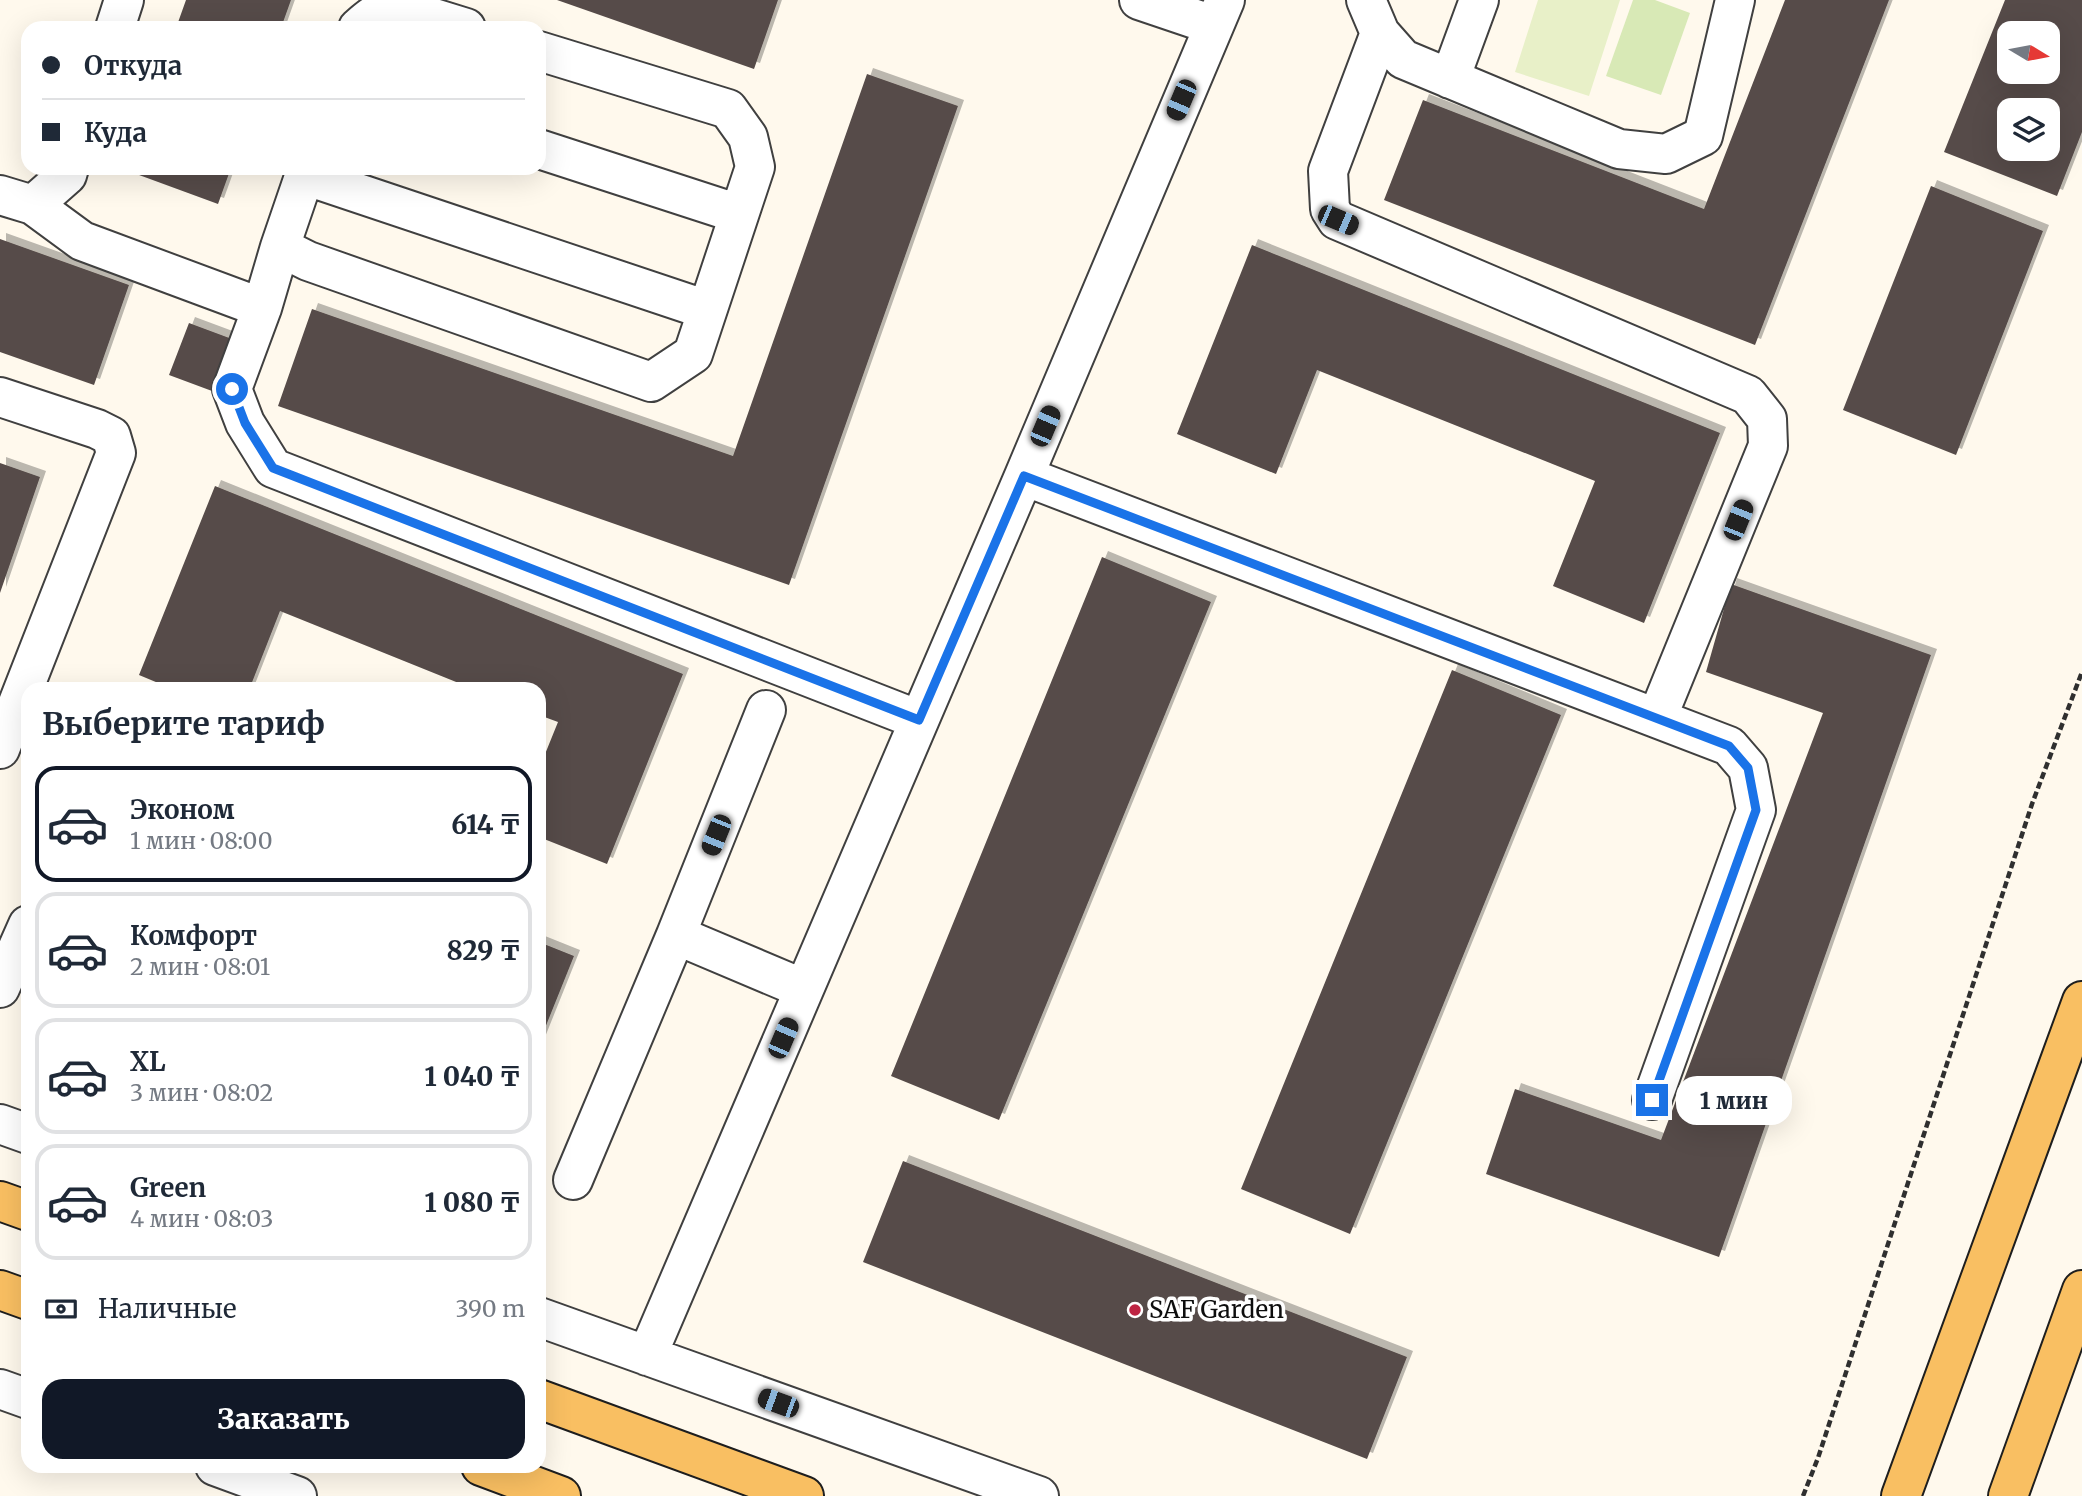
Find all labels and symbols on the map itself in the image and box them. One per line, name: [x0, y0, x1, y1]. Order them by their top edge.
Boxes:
north arrow: [1997, 21, 2060, 84]
car: [1164, 77, 1199, 123]
car: [1315, 202, 1362, 238]
route start: [216, 373, 248, 405]
car: [1028, 403, 1063, 449]
car: [1721, 497, 1756, 543]
car: [699, 812, 734, 858]
car: [766, 1015, 801, 1061]
callout: 1 мин: [1676, 1076, 1792, 1124]
route end: [1636, 1084, 1668, 1116]
place label: SAF Garden: [1149, 1294, 1284, 1325]
marker: SAF Garden: [1127, 1302, 1143, 1318]
car: [755, 1386, 802, 1420]

